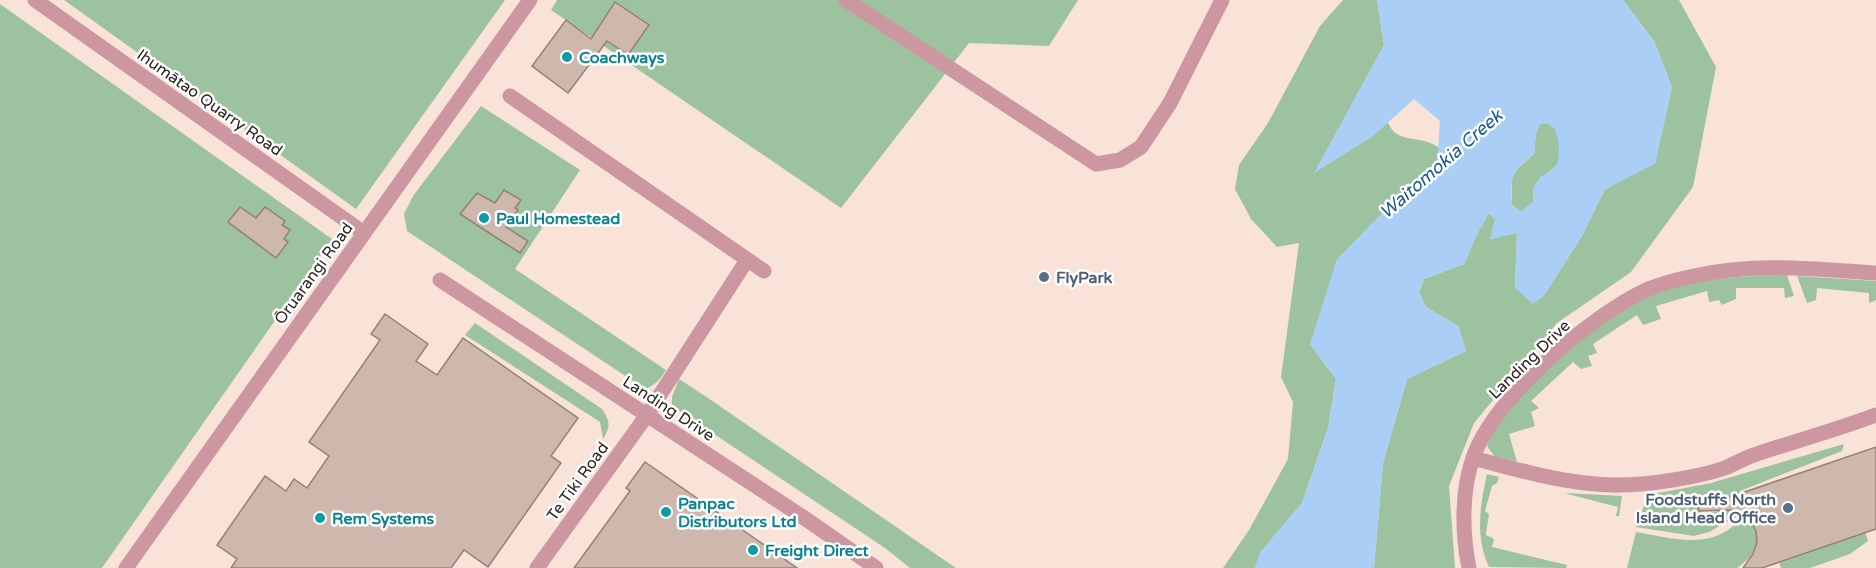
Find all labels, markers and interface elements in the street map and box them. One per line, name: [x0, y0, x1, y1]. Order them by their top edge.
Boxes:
street label: Ihumātao Quarry Road: [133, 45, 286, 161]
place label: Coachways: [579, 48, 665, 68]
marker: Coachways: [560, 50, 574, 64]
water label: Waitomokia Creek: [1375, 104, 1508, 223]
place label: Paul Homestead: [496, 209, 620, 229]
marker: Paul Homestead: [477, 211, 491, 225]
street label: Ōruarangi Road: [270, 219, 357, 328]
place label: FlyPark: [1056, 268, 1113, 288]
marker: FlyPark: [1037, 270, 1051, 284]
street label: Landing Drive: [1485, 316, 1575, 404]
street label: Landing Drive: [619, 372, 718, 446]
street label: Te Tiki Road: [543, 438, 613, 525]
place label: Foodstuffs North Island Head Office: [1636, 490, 1776, 528]
place label: Panpac Distributors Ltd: [678, 494, 797, 532]
marker: Foodstuffs North Island Head Office: [1781, 501, 1795, 515]
marker: Panpac Distributors Ltd: [659, 505, 673, 519]
place label: Rem Systems: [332, 509, 435, 529]
marker: Rem Systems: [313, 511, 327, 525]
place label: Freight Direct: [765, 541, 869, 561]
marker: Freight Direct: [746, 543, 760, 557]

